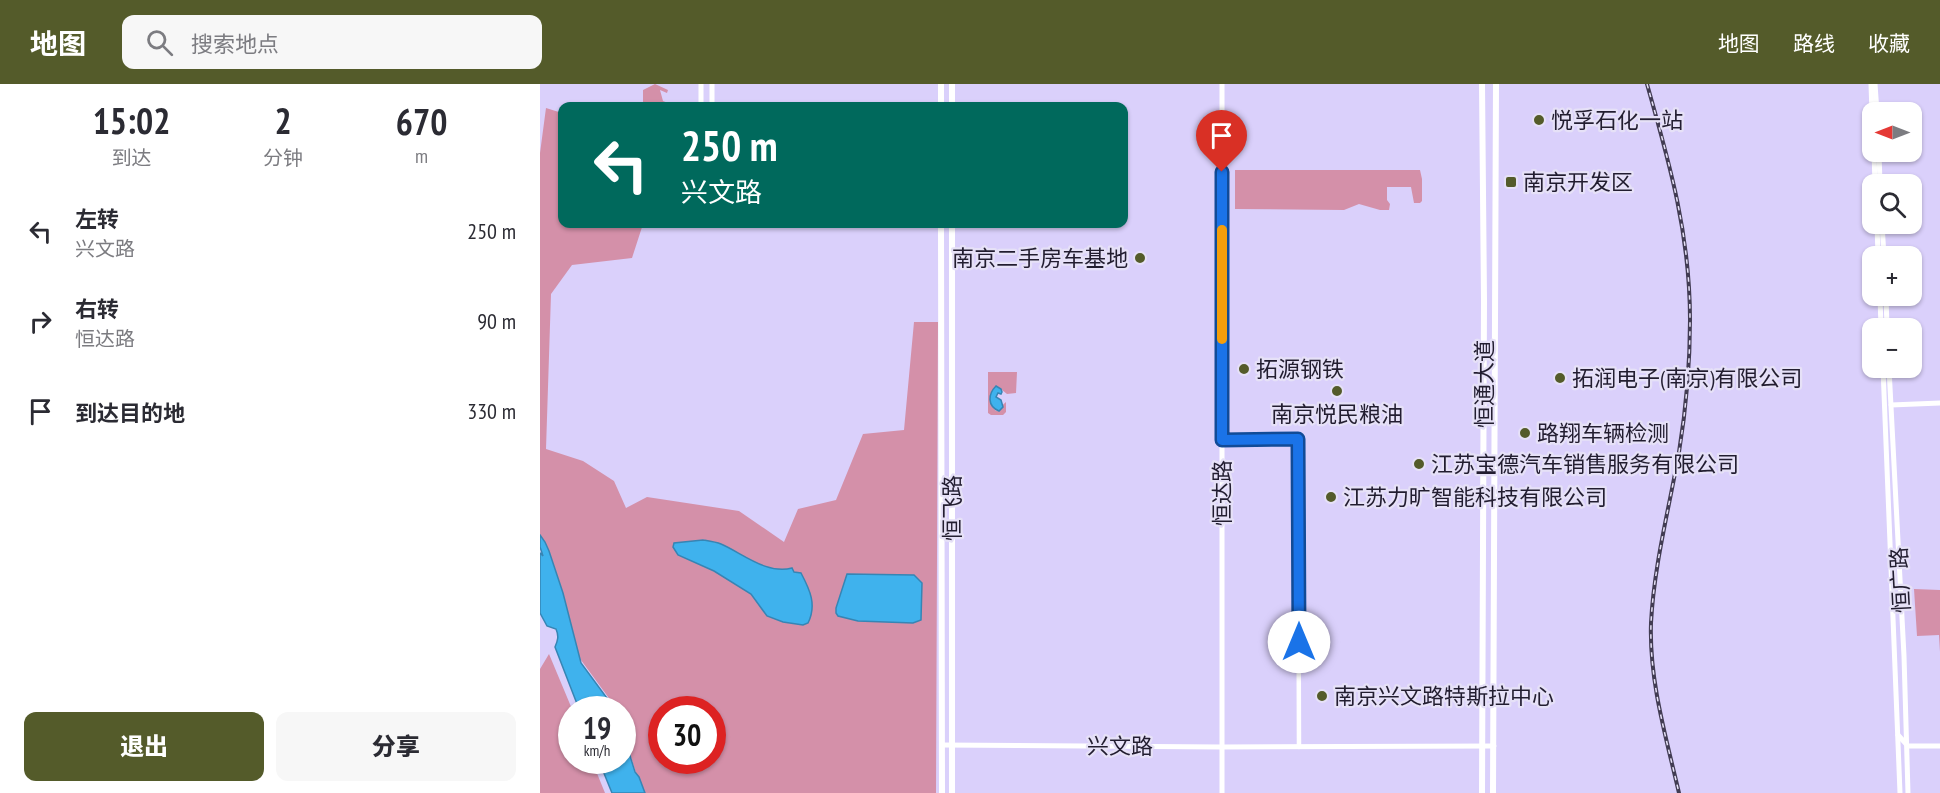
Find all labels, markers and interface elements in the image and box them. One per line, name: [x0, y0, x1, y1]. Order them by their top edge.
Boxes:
search box: [122, 15, 542, 69]
text: 地图: [30, 25, 86, 62]
icon: search: [143, 26, 176, 59]
text: 搜索地点: [191, 30, 279, 58]
text: 地图: [1718, 30, 1760, 57]
text: 路线: [1793, 30, 1835, 57]
text: 收藏: [1868, 30, 1910, 57]
text: 15:02: [93, 97, 171, 144]
text: 2: [275, 97, 292, 144]
text: 670: [396, 98, 447, 145]
north arrow: [1862, 102, 1922, 162]
map controls: [1862, 102, 1922, 378]
place label: 悦孚石化一站: [1551, 106, 1683, 134]
pin: [1196, 110, 1247, 172]
marker: 悦孚石化一站: [1532, 113, 1546, 127]
text: 250 m: [681, 118, 778, 173]
icon: arrive: [1205, 119, 1238, 152]
icon: left: [582, 126, 660, 204]
text: m: [415, 143, 428, 169]
text: 到达: [112, 145, 152, 171]
text: 分钟: [263, 145, 303, 171]
place label: 南京开发区: [1523, 168, 1633, 196]
button: search: [1862, 174, 1922, 234]
text: 兴文路: [681, 175, 762, 209]
marker: 南京开发区: [1504, 175, 1518, 189]
text: 左转: [75, 205, 119, 233]
icon: left: [24, 215, 57, 248]
text: 250 m: [467, 217, 516, 245]
text: 兴文路: [75, 236, 135, 262]
place label: 南京二手房车基地: [952, 244, 1128, 272]
button: +: [1862, 246, 1922, 306]
marker: 南京二手房车基地: [1133, 251, 1147, 265]
text: 右转: [75, 295, 119, 323]
icon: right: [24, 305, 57, 338]
text: 90 m: [477, 307, 516, 335]
button: −: [1862, 318, 1922, 378]
text: 恒达路: [75, 326, 135, 352]
street label: 恒通大道: [1470, 340, 1498, 428]
place label: 拓源钢铁: [1256, 355, 1344, 383]
marker: 拓源钢铁: [1237, 362, 1251, 376]
place label: 拓润电子(南京)有限公司: [1572, 364, 1802, 392]
marker: 拓润电子(南京)有限公司: [1553, 371, 1567, 385]
marker: 南京悦民粮油: [1330, 384, 1344, 398]
icon: arrive: [24, 395, 57, 428]
text: 330 m: [467, 397, 516, 425]
text: 到达目的地: [75, 399, 185, 427]
place label: 南京悦民粮油: [1271, 400, 1403, 428]
place label: 路翔车辆检测: [1537, 419, 1669, 447]
marker: 路翔车辆检测: [1518, 426, 1532, 440]
place label: 江苏宝德汽车销售服务有限公司: [1431, 450, 1739, 478]
marker: 江苏宝德汽车销售服务有限公司: [1412, 457, 1426, 471]
street label: 恒达路: [1208, 460, 1236, 526]
street label: 恒飞路: [938, 475, 966, 541]
place label: 江苏力旷智能科技有限公司: [1343, 483, 1607, 511]
marker: 江苏力旷智能科技有限公司: [1324, 490, 1338, 504]
street label: 恒广路: [1884, 546, 1916, 614]
position arrow: [1267, 610, 1331, 674]
place label: 南京兴文路特斯拉中心: [1334, 682, 1554, 710]
marker: 南京兴文路特斯拉中心: [1315, 689, 1329, 703]
speed limit sign: 30: [648, 696, 726, 774]
text: 19: [583, 708, 611, 747]
button: 退出: [24, 712, 264, 781]
button: 分享: [276, 712, 516, 781]
street label: 兴文路: [1087, 732, 1153, 760]
text: km/h: [584, 741, 610, 760]

